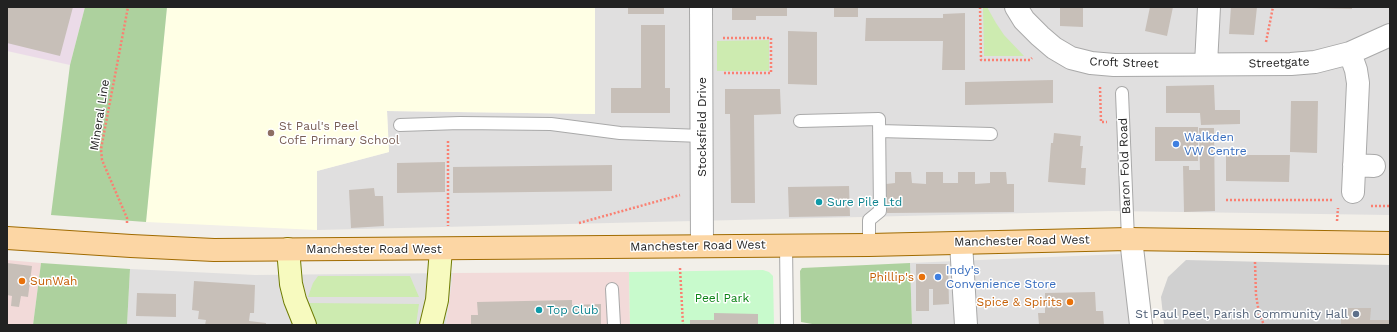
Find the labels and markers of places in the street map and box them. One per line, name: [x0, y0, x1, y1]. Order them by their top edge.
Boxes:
place label: St Paul's Peel CofE Primary School: [279, 119, 399, 147]
marker: St Paul's Peel CofE Primary School: [266, 128, 276, 138]
place label: Walkden VW Centre: [1184, 130, 1247, 158]
marker: Walkden VW Centre: [1171, 139, 1181, 149]
place label: Sure Pile Ltd: [827, 195, 902, 209]
marker: Sure Pile Ltd: [814, 197, 824, 207]
place label: Indy's Convenience Store: [946, 263, 1056, 291]
place label: Phillip's: [869, 270, 914, 284]
marker: Phillip's: [917, 272, 927, 282]
marker: Indy's Convenience Store: [933, 272, 943, 282]
place label: SunWah: [30, 274, 77, 288]
marker: SunWah: [17, 276, 27, 286]
place label: Spice & Spirits: [977, 295, 1062, 309]
marker: Spice & Spirits: [1065, 297, 1075, 307]
place label: Top Club: [547, 303, 599, 317]
marker: Top Club: [534, 305, 544, 315]
place label: St Paul Peel, Parish Community Hall: [1135, 307, 1348, 321]
marker: St Paul Peel, Parish Community Hall: [1351, 309, 1361, 319]

